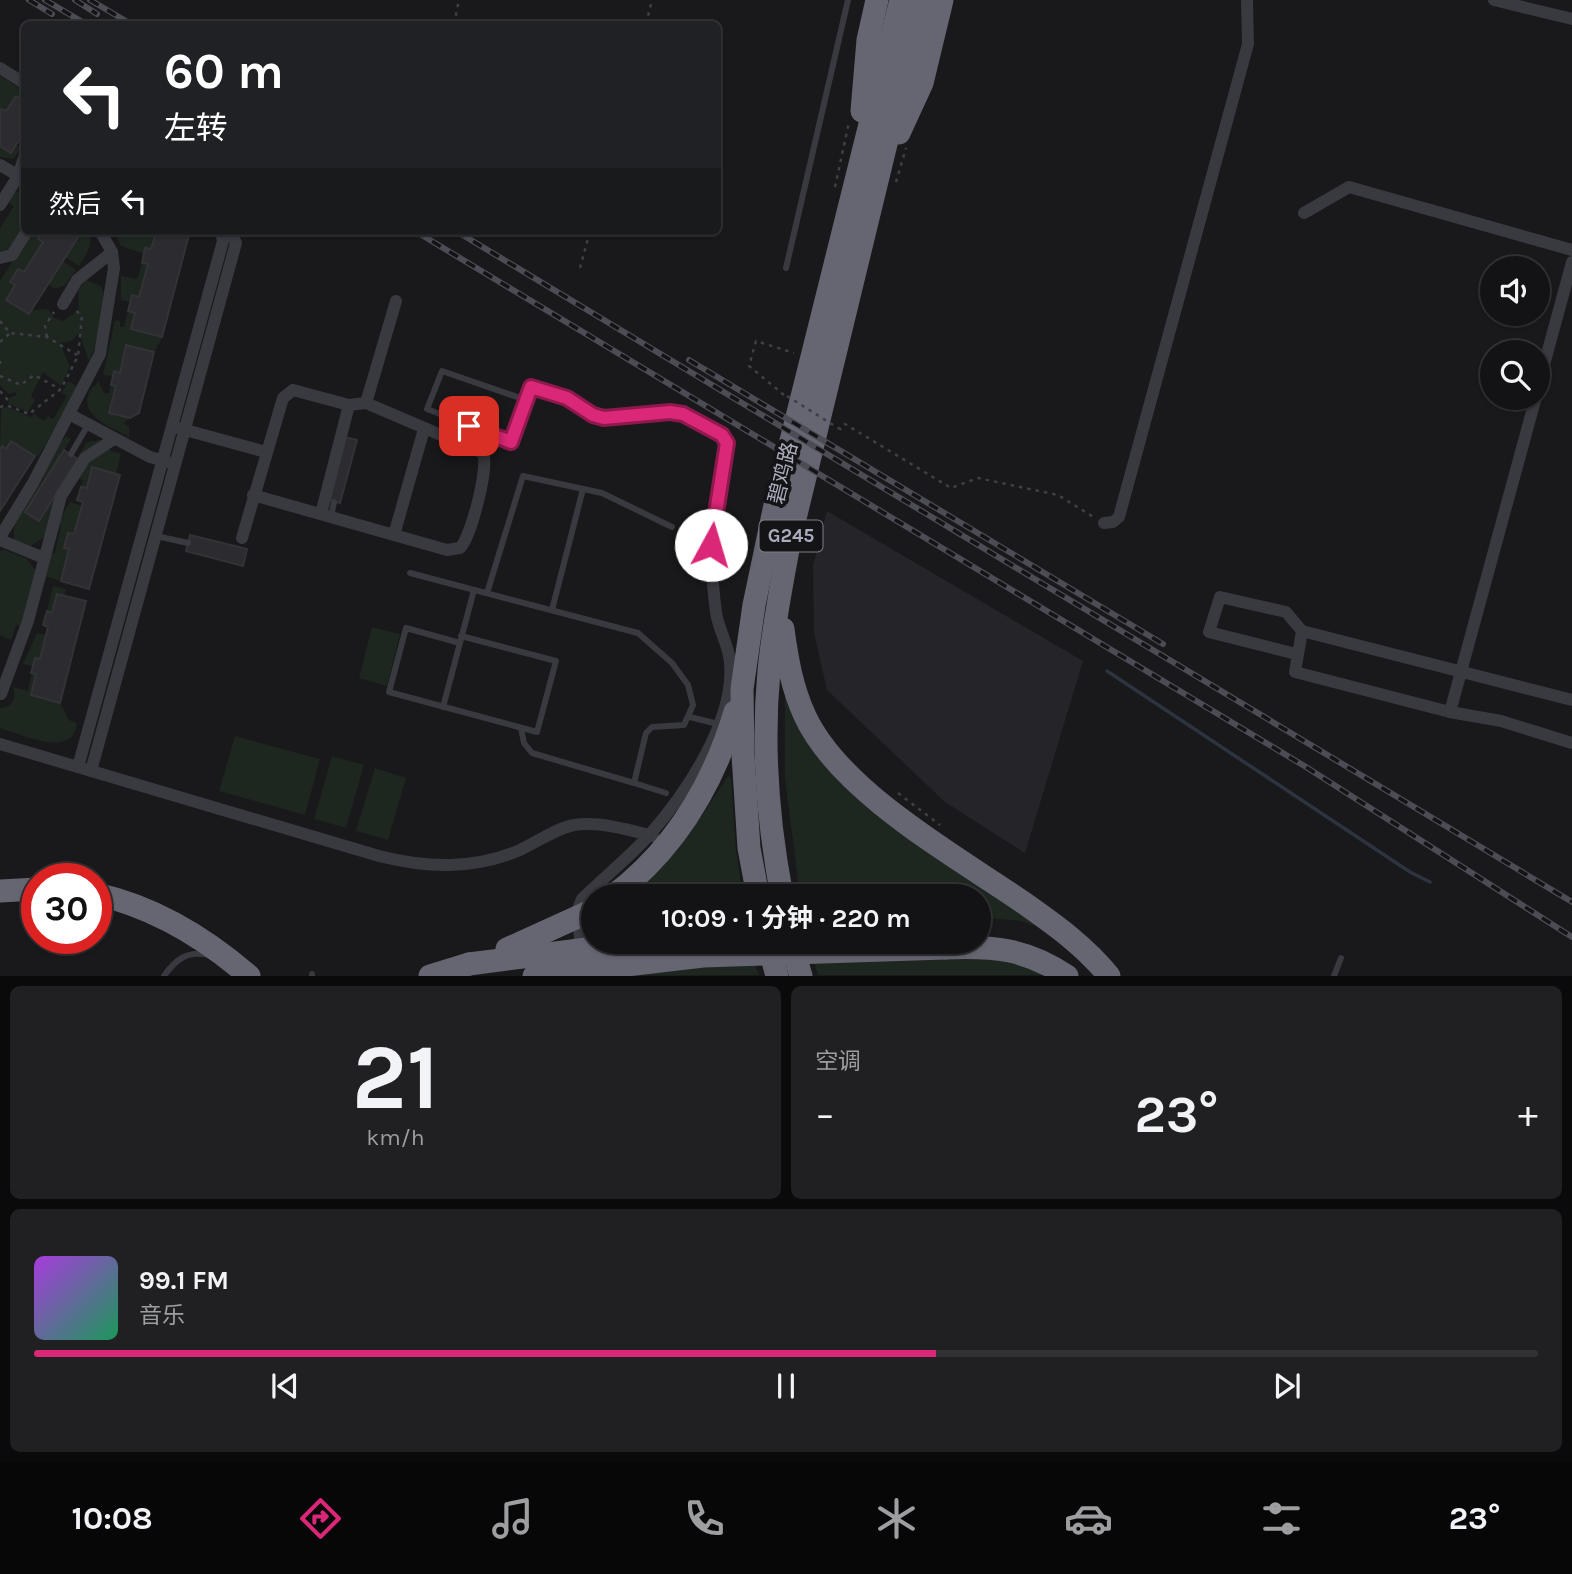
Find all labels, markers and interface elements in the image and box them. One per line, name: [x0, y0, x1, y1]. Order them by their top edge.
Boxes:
text: 60 m: [164, 43, 284, 100]
icon: left: [49, 49, 140, 140]
text: 左转: [164, 110, 228, 147]
icon: left: [115, 182, 153, 220]
text: 然后: [49, 189, 101, 220]
map controls: [1480, 256, 1550, 410]
button: sound: [1480, 256, 1550, 326]
button: search: [1480, 340, 1550, 410]
pin: [439, 396, 499, 456]
icon: arrive: [450, 407, 488, 445]
street label: 碧鸡路: [764, 440, 802, 506]
position arrow: [674, 508, 748, 582]
road number: G245: [760, 520, 822, 552]
speed limit sign: 30: [21, 863, 112, 954]
text: 10:09 · 1 分钟 · 220 m: [661, 903, 911, 934]
text: 21: [352, 1025, 439, 1131]
text: 空调: [815, 1048, 861, 1075]
text: 23°: [1134, 1084, 1219, 1145]
text: −: [815, 1092, 835, 1137]
text: +: [1518, 1092, 1538, 1137]
text: km/h: [366, 1124, 425, 1151]
text: 99.1 FM: [139, 1265, 229, 1296]
text: 音乐: [139, 1302, 185, 1329]
icon: previous: [266, 1367, 304, 1405]
icon: pause: [767, 1367, 805, 1405]
icon: next: [1268, 1367, 1306, 1405]
icon: directions: [296, 1494, 345, 1543]
icon: music: [488, 1494, 537, 1543]
icon: phone: [680, 1494, 729, 1543]
icon: climate: [872, 1494, 921, 1543]
icon: car: [1064, 1494, 1113, 1543]
icon: filters: [1257, 1494, 1306, 1543]
text: 10:08: [72, 1500, 153, 1537]
text: 23°: [1449, 1500, 1500, 1537]

